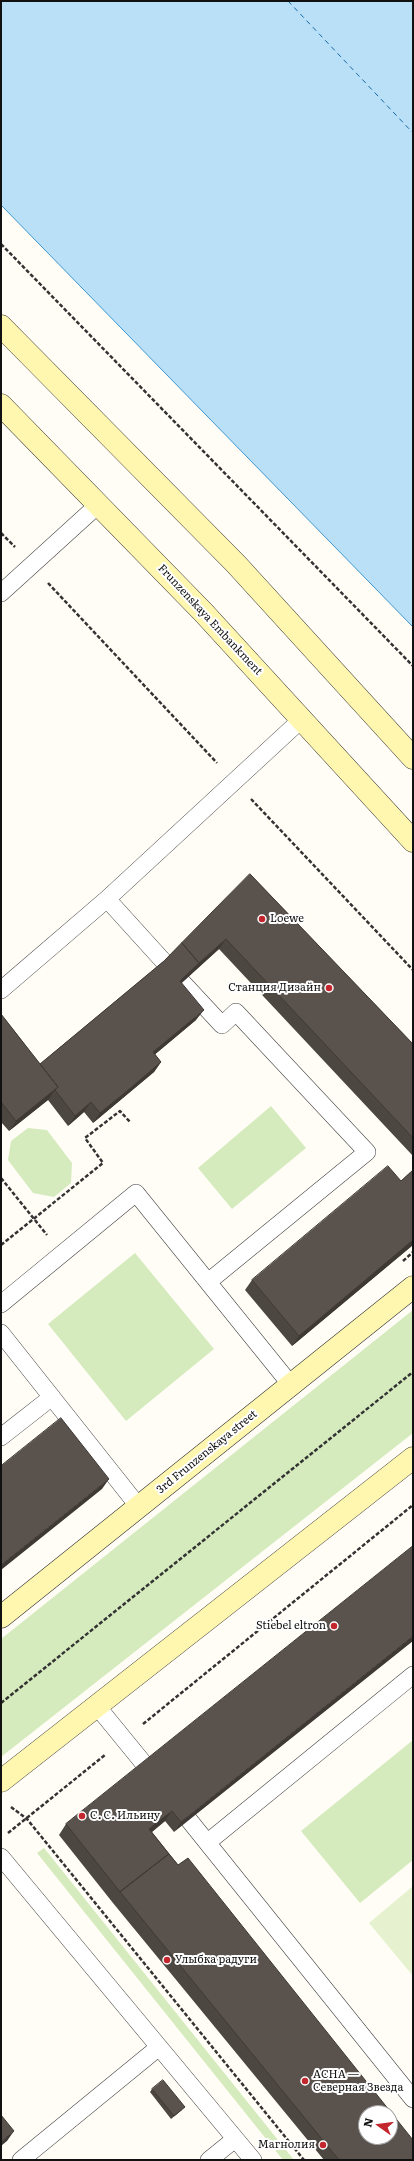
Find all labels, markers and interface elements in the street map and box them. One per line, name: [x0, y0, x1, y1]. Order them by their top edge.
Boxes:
street label: Frunzenskaya Embankment: [155, 562, 265, 678]
place label: Loewe: [270, 912, 304, 926]
marker: Loewe: [257, 914, 267, 924]
place label: Станция Дизайн: [228, 981, 321, 995]
marker: Станция Дизайн: [324, 983, 334, 993]
street label: 3rd Frunzenskaya street: [154, 1407, 260, 1497]
place label: Stiebel eltron: [256, 1619, 326, 1633]
marker: Stiebel eltron: [329, 1621, 339, 1631]
place label: С. С. Ильину: [90, 1809, 160, 1823]
marker: С. С. Ильину: [77, 1811, 87, 1821]
place label: Улыбка радуги: [175, 1953, 257, 1967]
marker: Улыбка радуги: [162, 1955, 172, 1965]
place label: АСНА — Северная Звезда: [313, 2068, 403, 2094]
marker: АСНА — Северная Звезда: [300, 2076, 310, 2086]
north arrow: [358, 2105, 398, 2145]
text: N: [358, 2116, 376, 2129]
place label: Магнолия: [258, 2138, 315, 2152]
marker: Магнолия: [318, 2140, 328, 2150]

